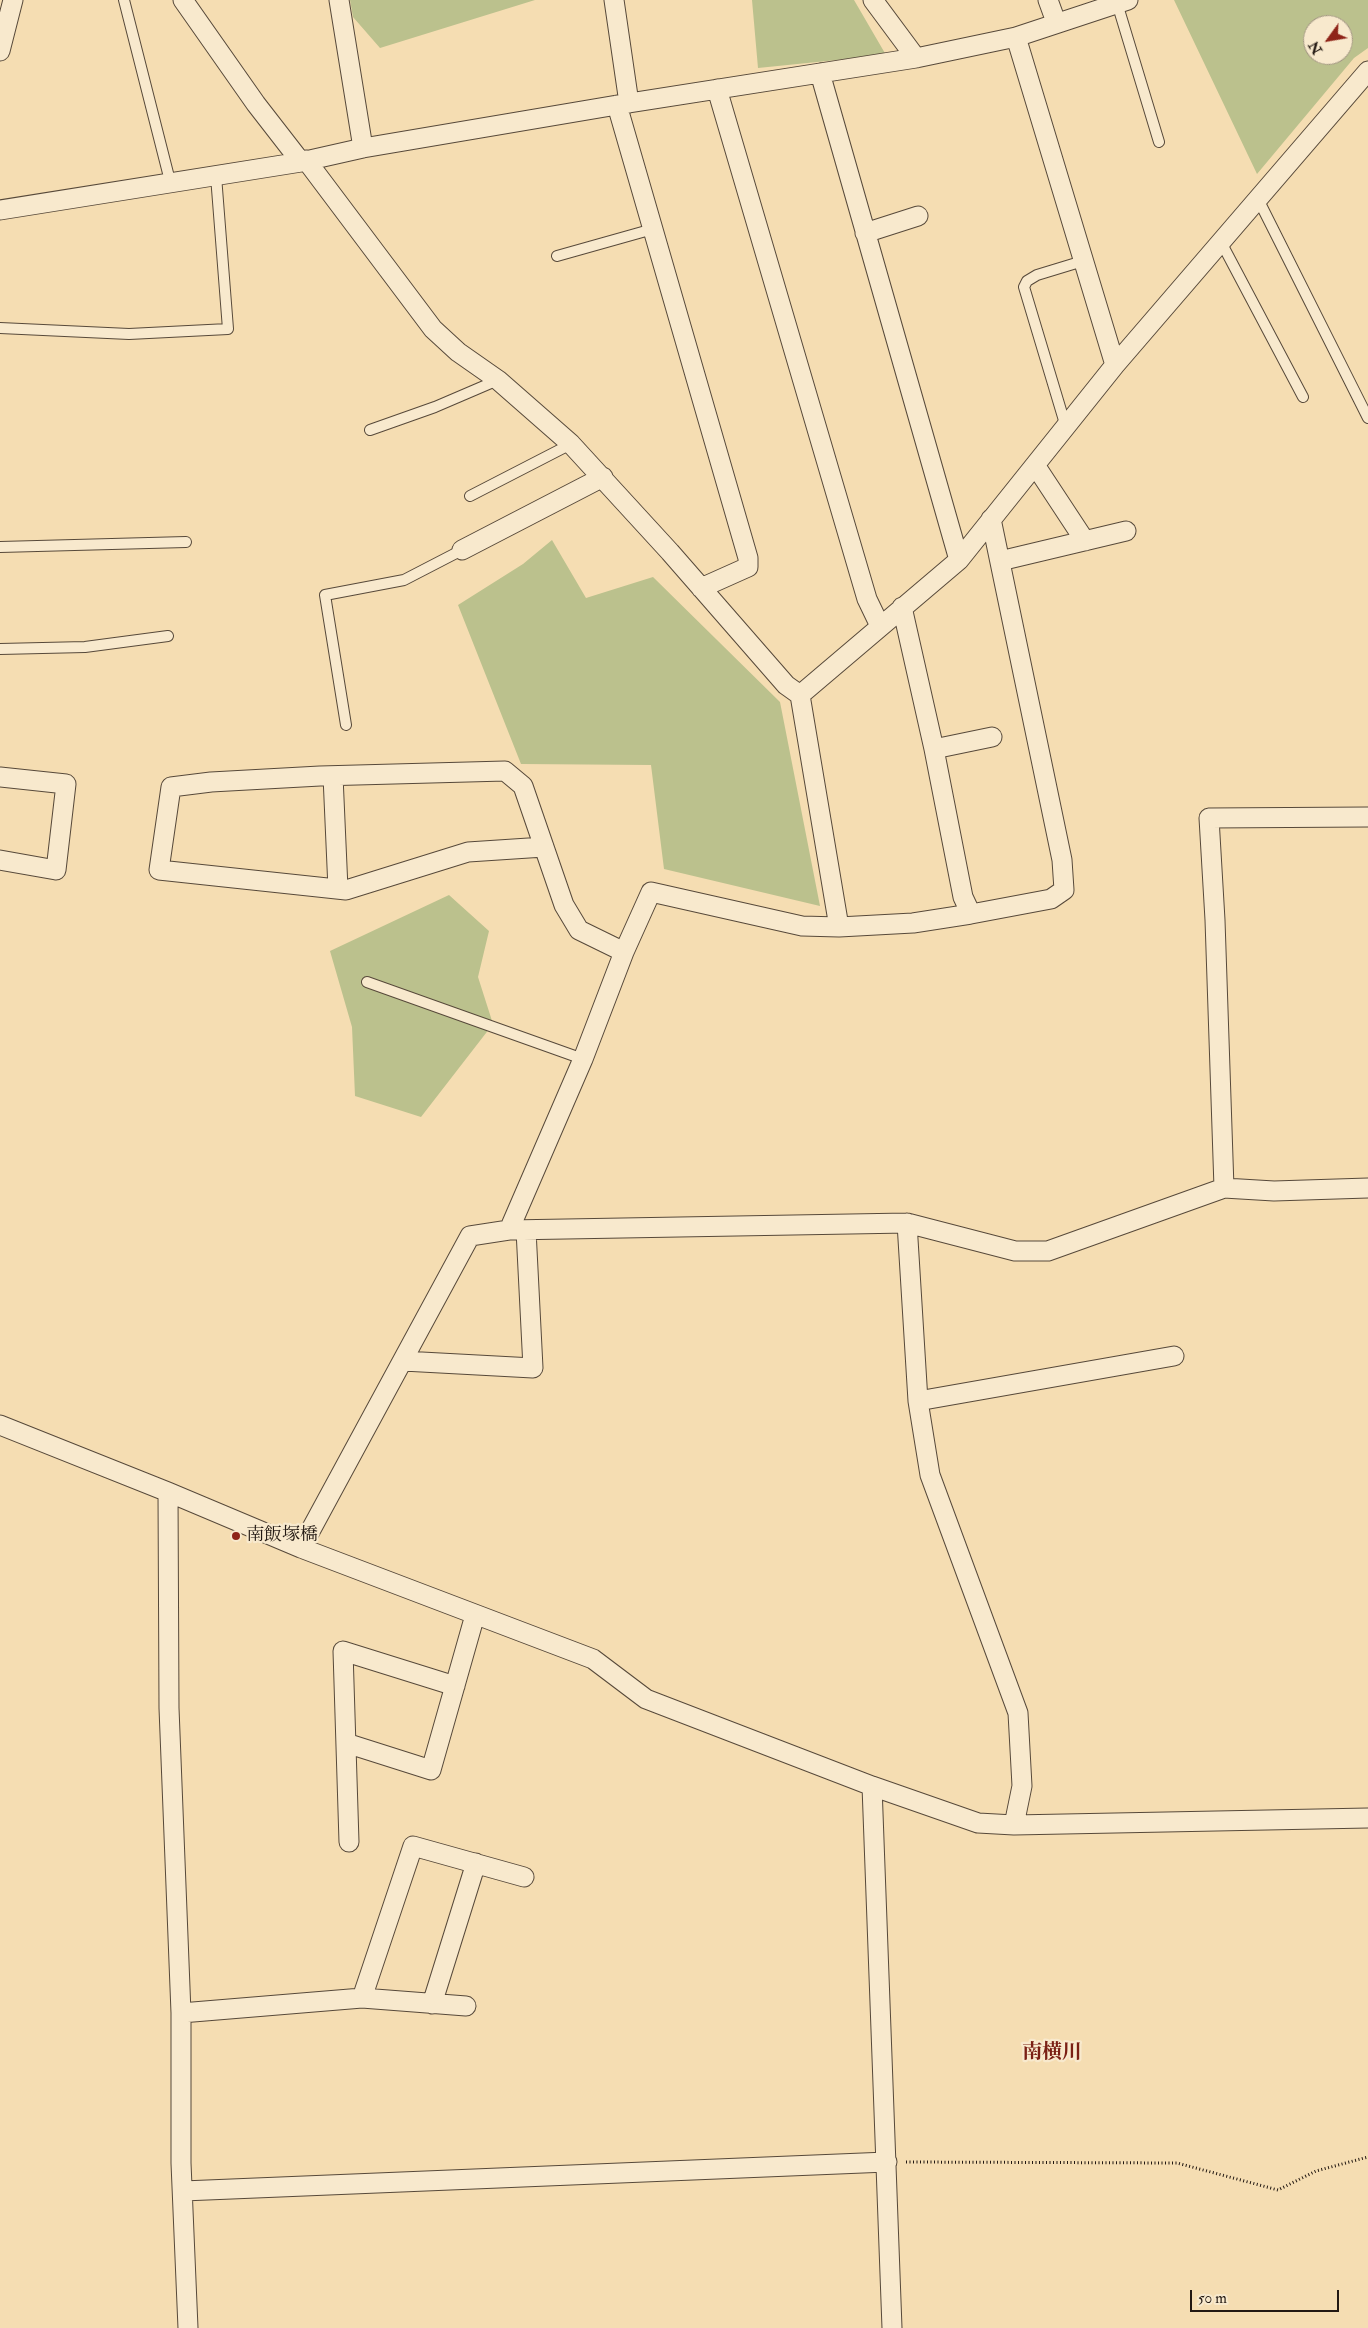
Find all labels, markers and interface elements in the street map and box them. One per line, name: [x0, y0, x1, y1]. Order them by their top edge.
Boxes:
north arrow: [1303, 15, 1353, 65]
text: N: [1305, 38, 1326, 58]
place label: 南飯塚橋: [246, 1525, 318, 1547]
marker: 南飯塚橋: [230, 1530, 242, 1542]
district label: 南横川: [1022, 2042, 1082, 2066]
scale bar: [1193, 2280, 1342, 2312]
text: 50 m: [1198, 2289, 1227, 2308]

